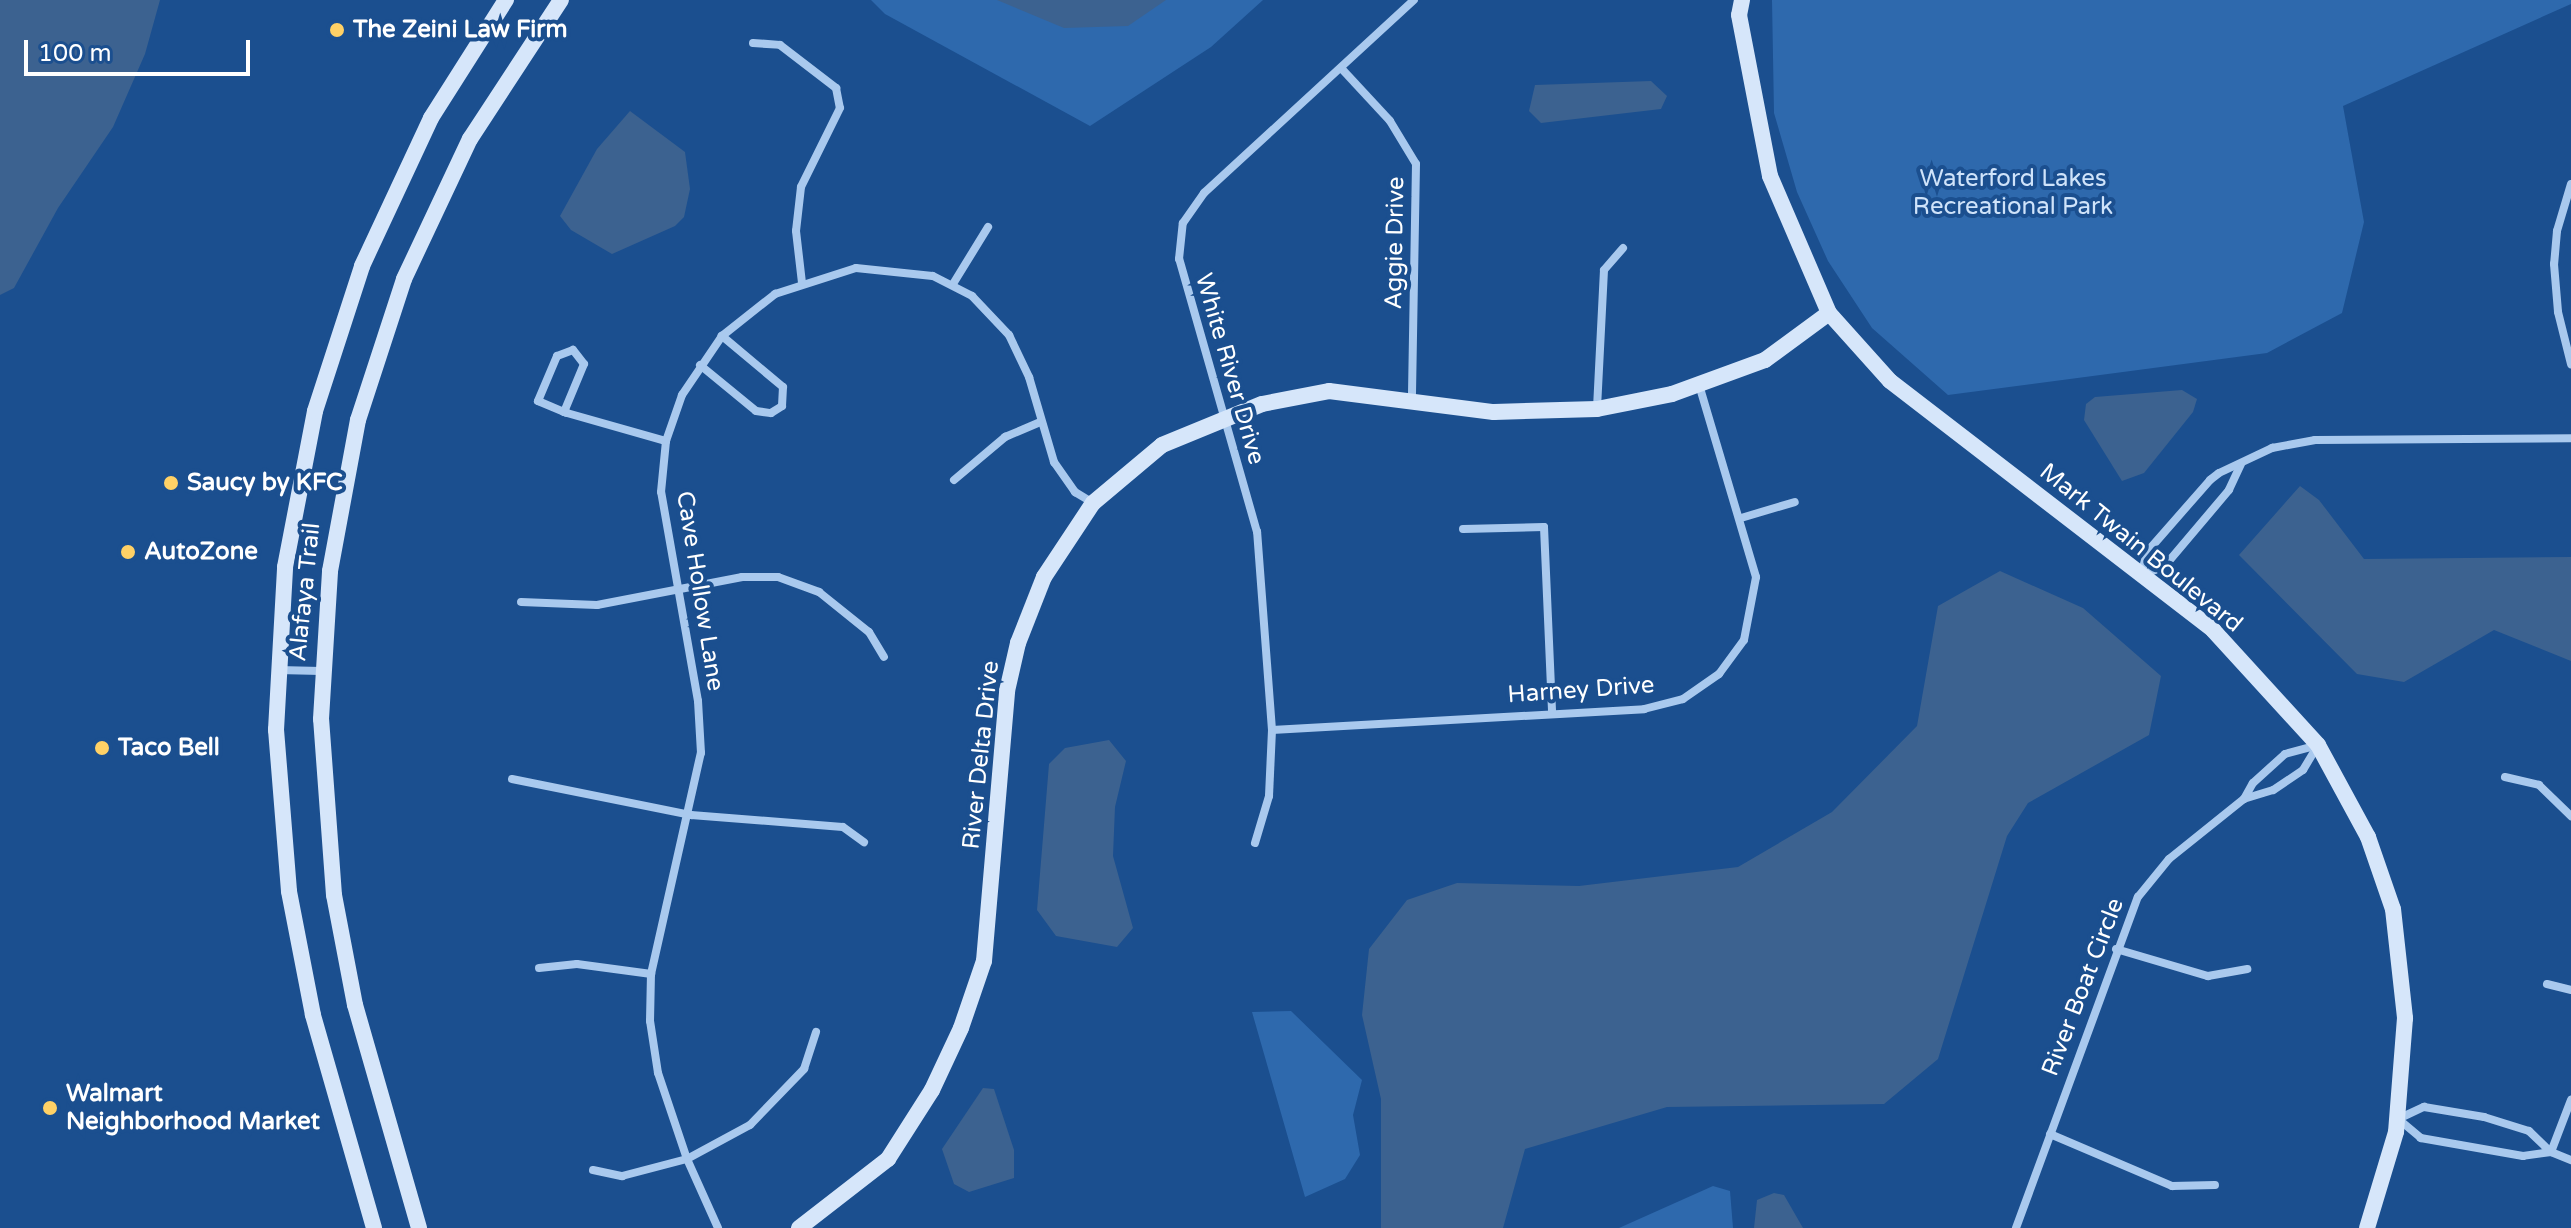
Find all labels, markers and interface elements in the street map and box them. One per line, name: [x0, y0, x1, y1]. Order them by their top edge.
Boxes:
place label: The Zeini Law Firm: [353, 16, 567, 44]
marker: The Zeini Law Firm: [328, 21, 346, 39]
scale bar: [28, 24, 254, 74]
text: 100 m: [38, 39, 112, 68]
park label: Waterford Lakes Recreational Park: [1913, 165, 2113, 221]
street label: Aggie Drive: [1379, 176, 1411, 310]
street label: White River Drive: [1189, 270, 1271, 468]
street label: Mark Twain Boulevard: [2034, 457, 2248, 639]
place label: Saucy by KFC: [187, 469, 343, 497]
marker: Saucy by KFC: [162, 474, 180, 492]
street label: Cave Hollow Lane: [670, 489, 730, 693]
street label: Alafaya Trail: [283, 521, 327, 663]
place label: AutoZone: [144, 538, 258, 566]
marker: AutoZone: [119, 543, 137, 561]
street label: River Delta Drive: [957, 659, 1005, 851]
street label: Harney Drive: [1507, 671, 1655, 709]
place label: Taco Bell: [118, 734, 220, 762]
marker: Taco Bell: [93, 739, 111, 757]
street label: River Boat Circle: [2036, 894, 2130, 1080]
place label: Walmart Neighborhood Market: [66, 1080, 320, 1136]
marker: Walmart Neighborhood Market: [41, 1099, 59, 1117]

